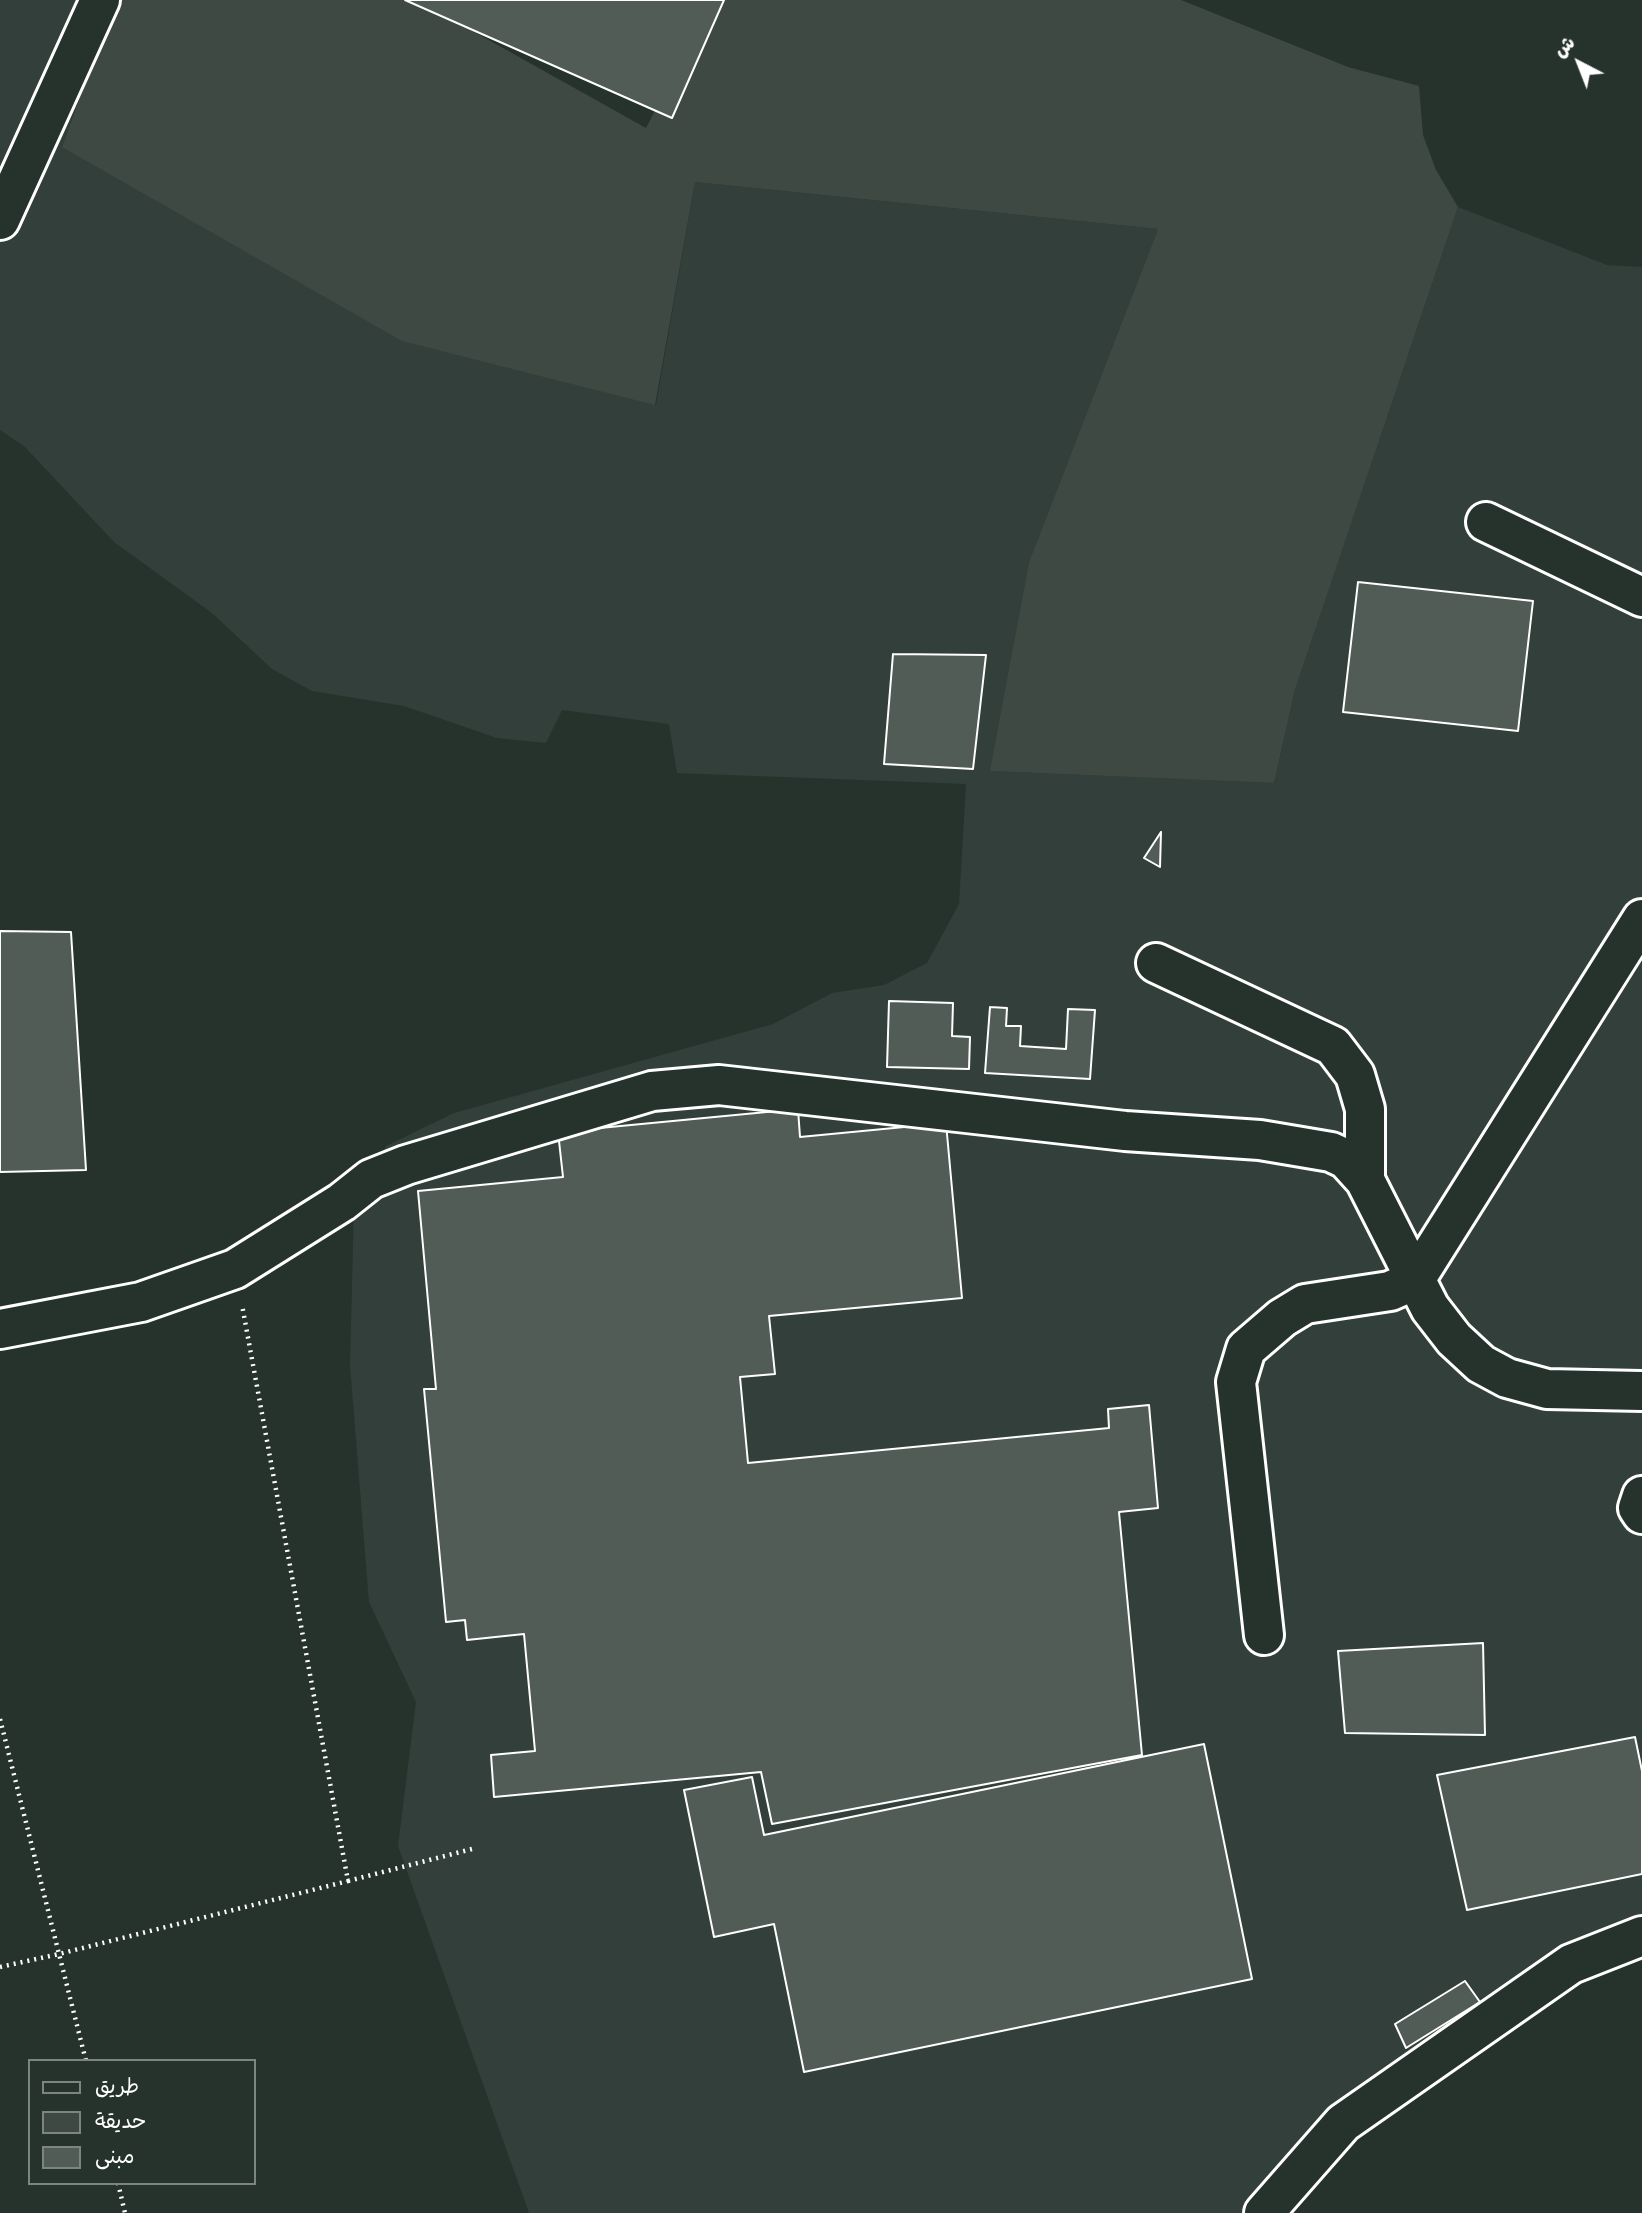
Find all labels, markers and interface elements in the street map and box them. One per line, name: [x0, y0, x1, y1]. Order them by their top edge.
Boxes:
north arrow: [1544, 28, 1614, 98]
text: ش: [1548, 31, 1581, 63]
legend: [28, 2059, 256, 2185]
text: طريق: [95, 2073, 139, 2101]
text: حديقة: [95, 2108, 146, 2136]
text: مبنى: [95, 2143, 134, 2171]

